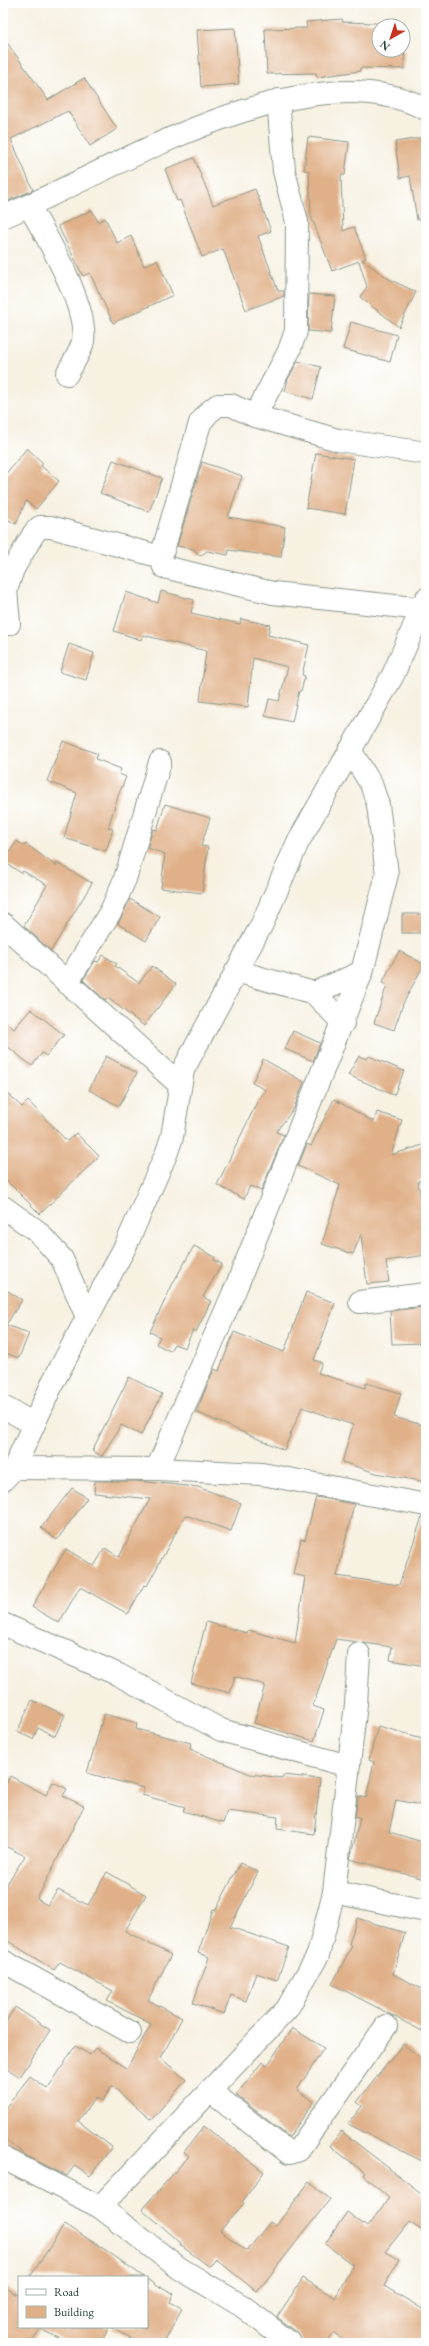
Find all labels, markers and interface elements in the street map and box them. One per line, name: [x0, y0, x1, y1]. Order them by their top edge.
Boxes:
north arrow: [371, 18, 411, 58]
text: N: [377, 37, 393, 54]
legend: [18, 2276, 148, 2328]
text: Road: [54, 2284, 80, 2300]
text: Building: [54, 2304, 95, 2320]

